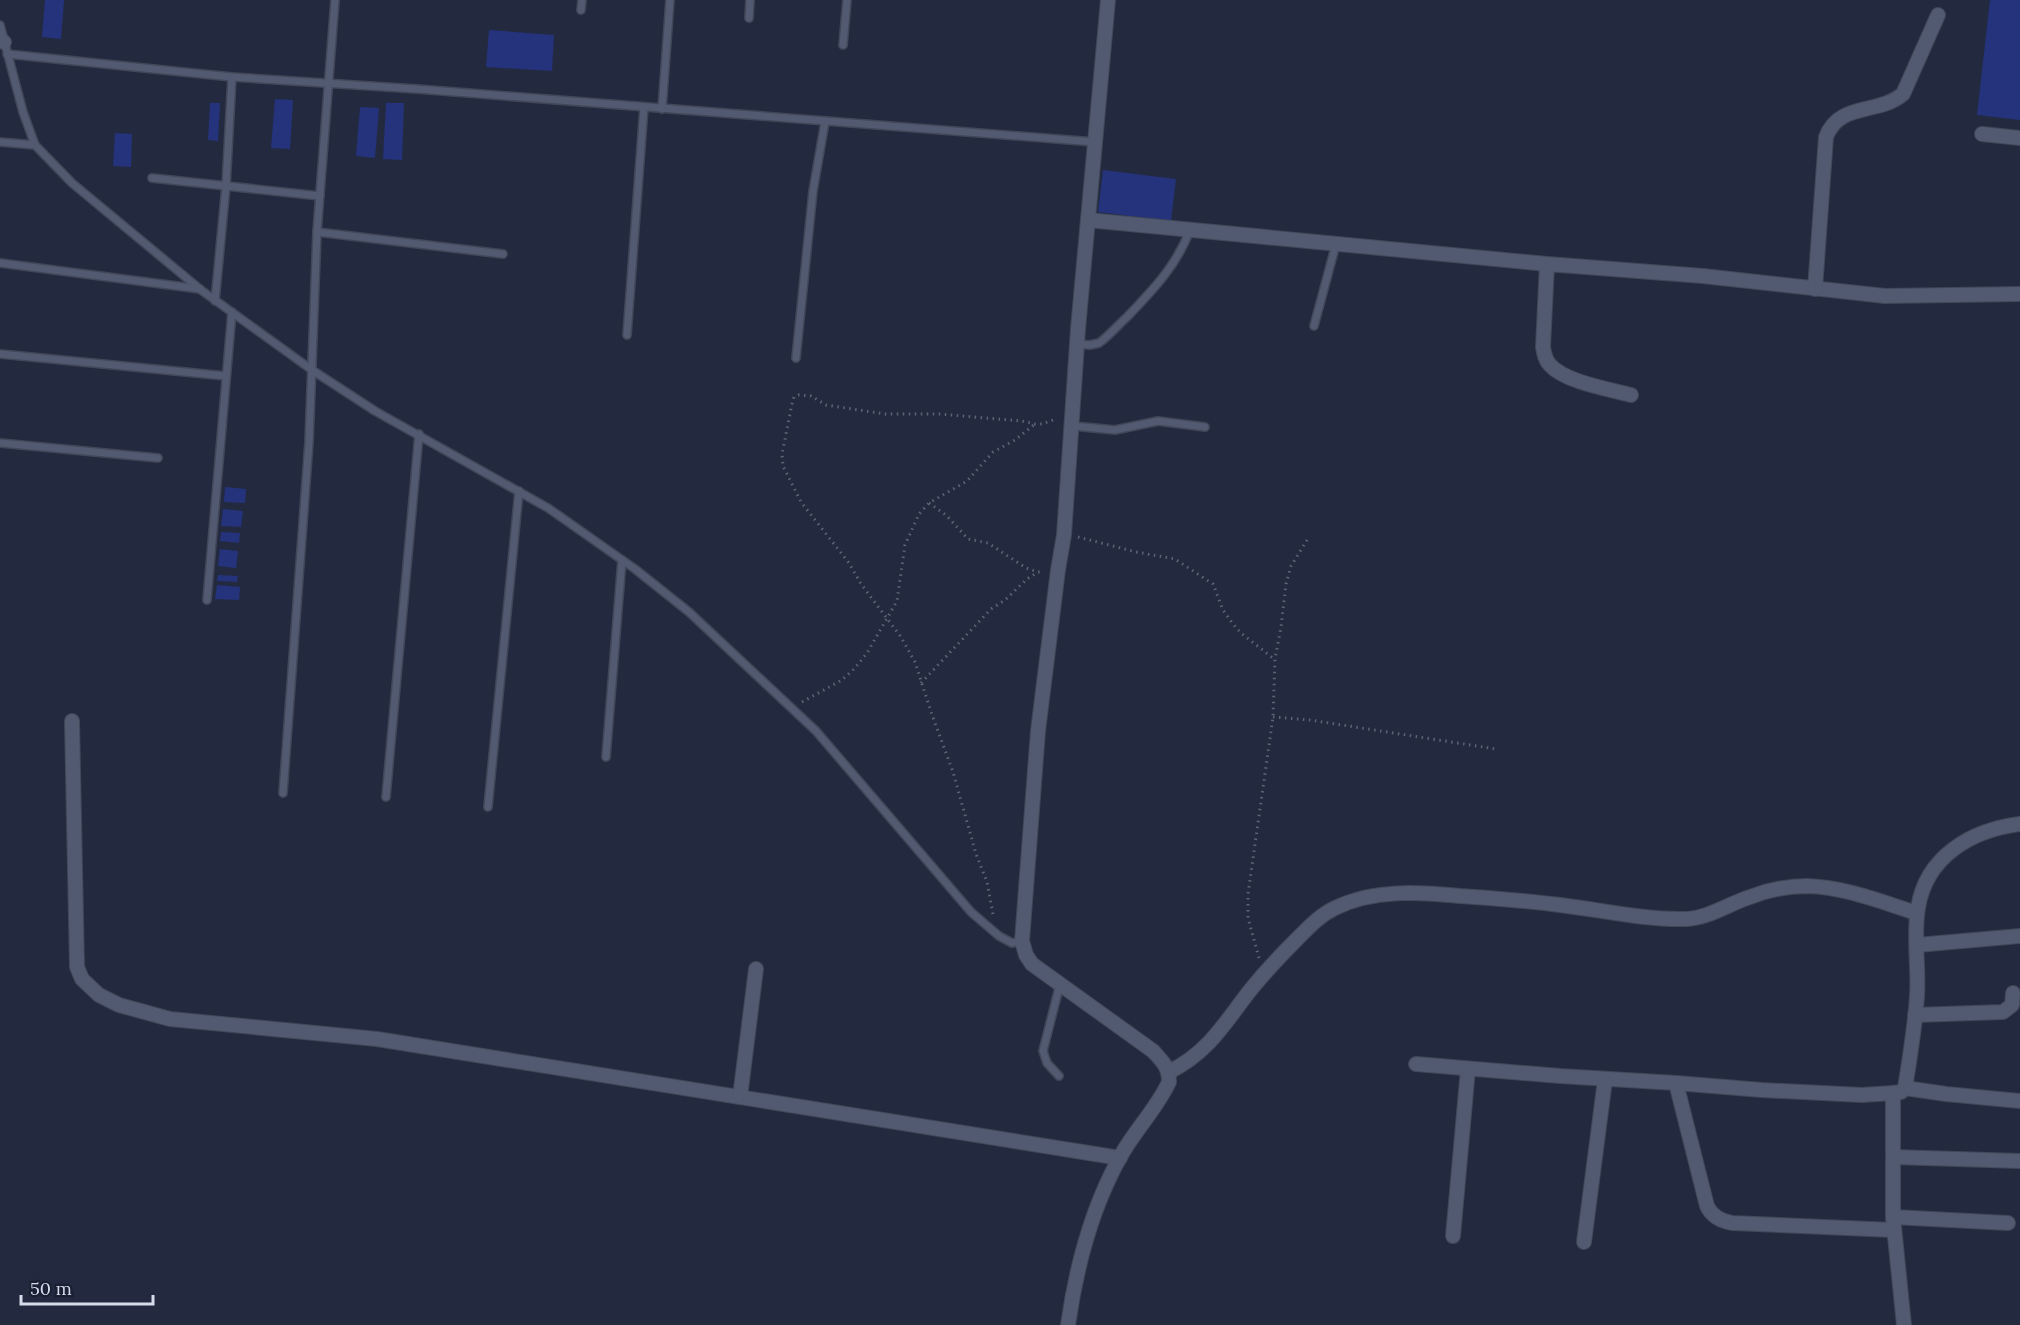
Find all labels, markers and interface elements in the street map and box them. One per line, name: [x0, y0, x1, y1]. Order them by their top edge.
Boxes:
scale bar: [21, 1268, 153, 1306]
text: 50 m: [30, 1277, 72, 1300]

